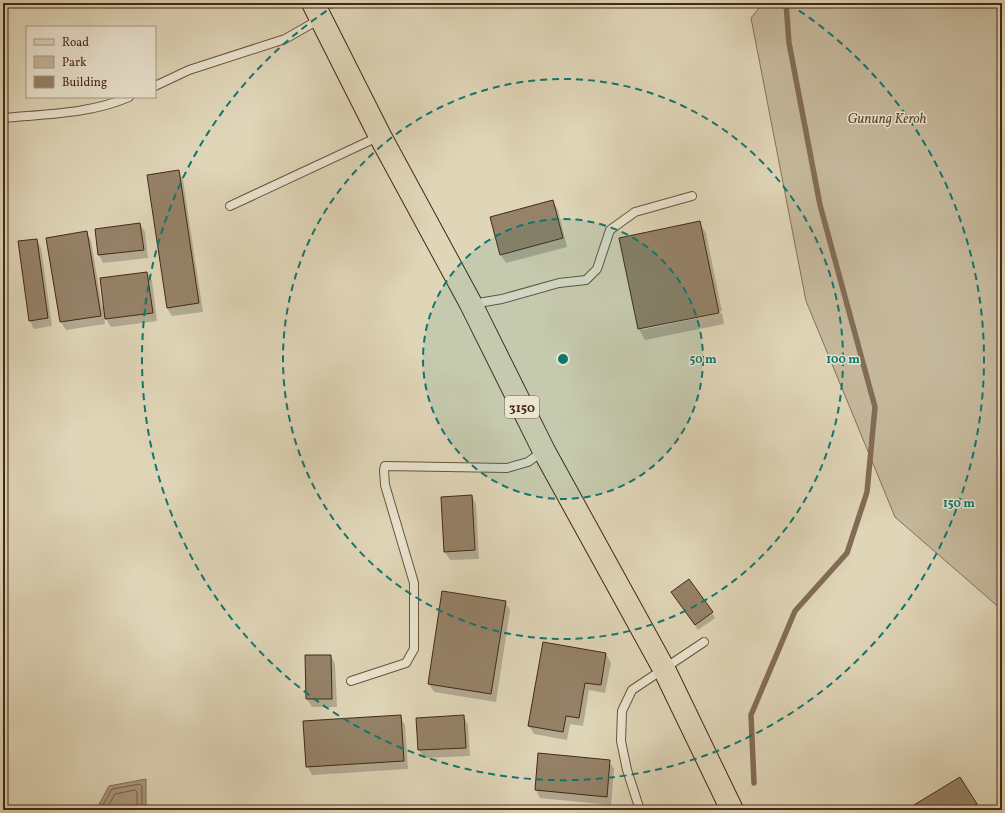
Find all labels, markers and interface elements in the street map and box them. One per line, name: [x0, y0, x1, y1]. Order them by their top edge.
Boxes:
legend: [26, 26, 156, 98]
text: Road: [62, 35, 89, 51]
text: Park: [62, 55, 87, 71]
text: Building: [62, 75, 107, 91]
park label: Gunung Keroh: [847, 110, 927, 129]
centre of rings: [556, 352, 570, 366]
text: 50 m: [689, 352, 717, 368]
text: 100 m: [826, 352, 860, 368]
road number: 3150: [505, 396, 539, 418]
text: 150 m: [943, 496, 975, 512]

